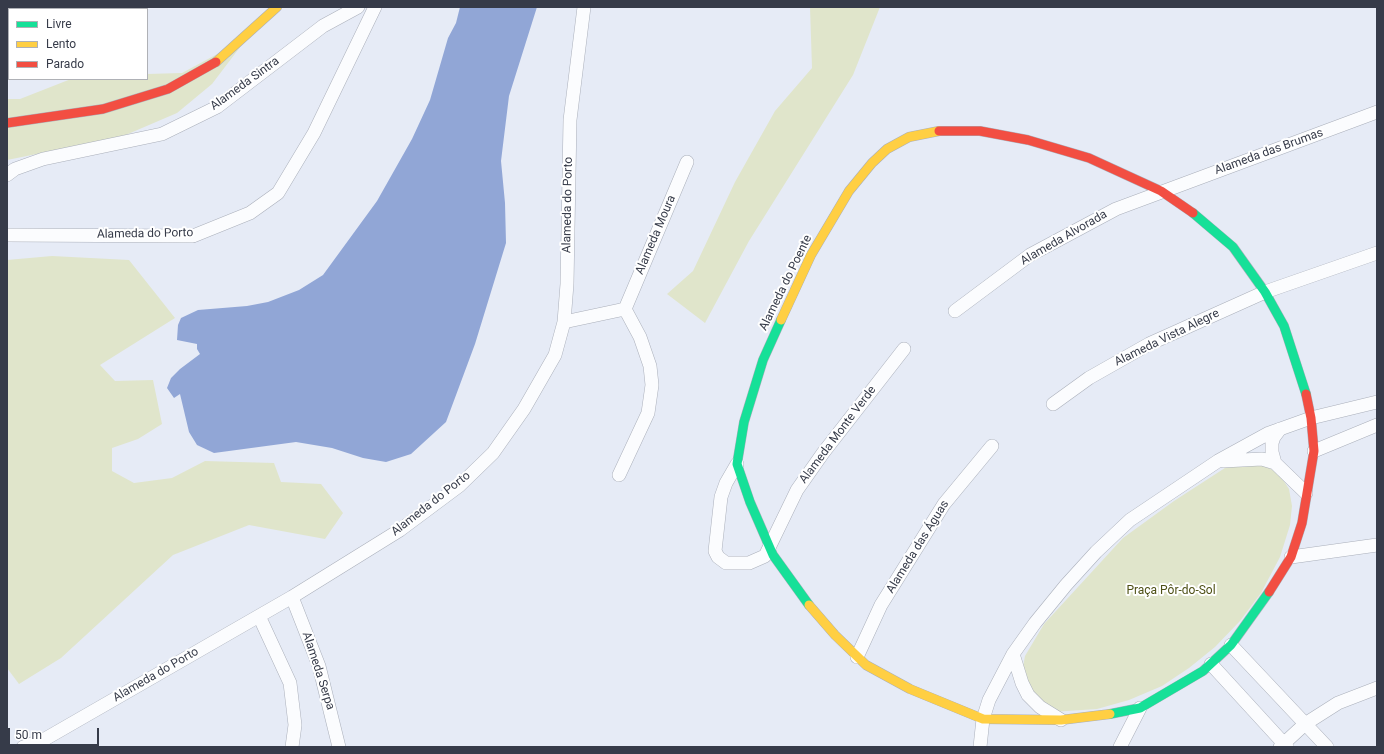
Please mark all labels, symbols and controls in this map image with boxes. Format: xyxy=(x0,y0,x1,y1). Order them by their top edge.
legend xyxy=(8,8,148,80)
text: Livre xyxy=(46,17,72,31)
text: Lento xyxy=(46,37,76,51)
street label: Alameda Sintra xyxy=(208,54,282,114)
text: Parado xyxy=(46,57,84,71)
street label: Alameda das Brumas xyxy=(1213,126,1325,178)
street label: Alameda do Porto xyxy=(560,157,576,253)
street label: Alameda Moura xyxy=(633,193,679,277)
street label: Alameda Alvorada xyxy=(1018,207,1110,269)
street label: Alameda do Porto xyxy=(97,226,193,242)
street label: Alameda do Poente xyxy=(757,233,815,333)
street label: Alameda Vista Alegre xyxy=(1112,306,1222,370)
street label: Alameda Monte Verde xyxy=(797,383,879,487)
street label: Alameda do Porto xyxy=(389,469,473,539)
street label: Alameda das Águas xyxy=(884,498,952,596)
park label: Praça Pôr-do-Sol xyxy=(1126,584,1216,598)
street label: Alameda Serpa xyxy=(299,630,337,712)
street label: Alameda do Porto xyxy=(111,645,201,705)
scale bar xyxy=(10,720,101,746)
text: 50 m xyxy=(15,728,42,742)

